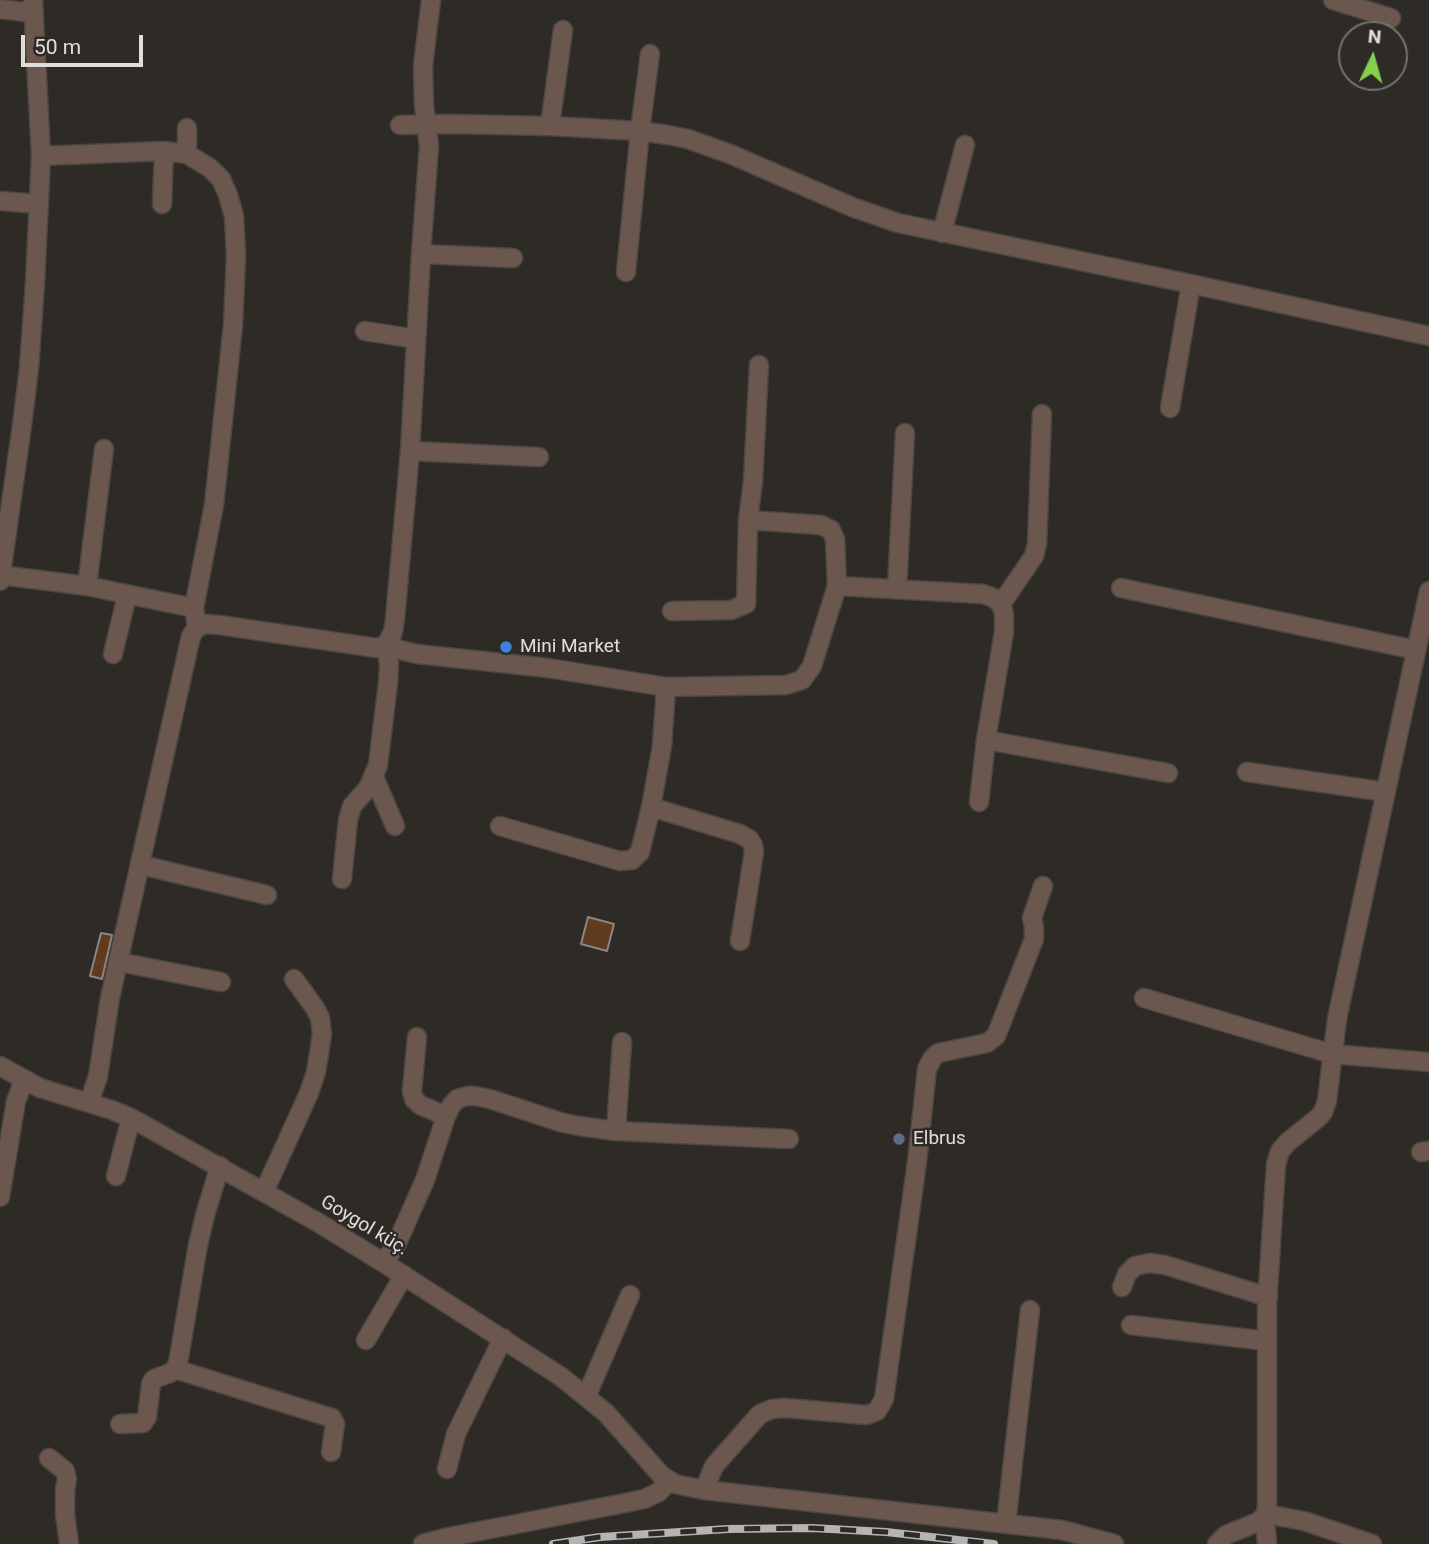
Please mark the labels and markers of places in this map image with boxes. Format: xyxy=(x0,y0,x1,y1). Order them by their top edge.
place label: Mini Market xyxy=(520,636,620,658)
marker: Mini Market xyxy=(498,639,514,655)
place label: Elbrus xyxy=(913,1128,966,1150)
marker: Elbrus xyxy=(891,1131,907,1147)

